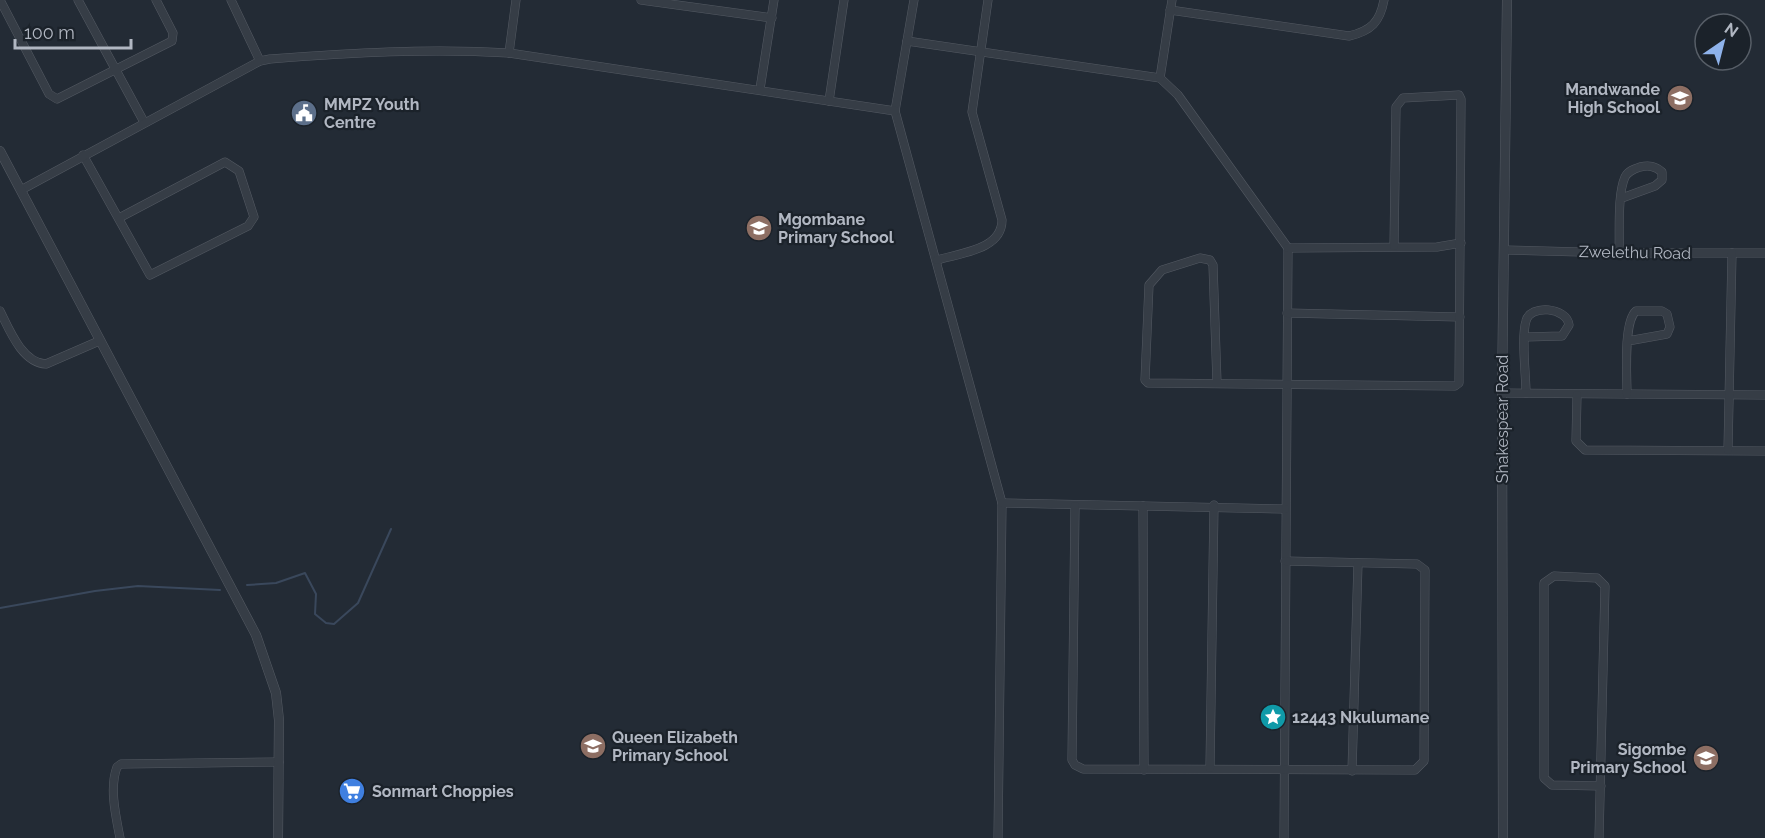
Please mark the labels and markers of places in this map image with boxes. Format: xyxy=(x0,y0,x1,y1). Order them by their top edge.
place label: Mandwande High School xyxy=(1565,80,1661,117)
school or university icon: Mandwande High School xyxy=(1665,83,1695,113)
place label: MMPZ Youth Centre xyxy=(324,95,419,132)
public building icon: MMPZ Youth Centre xyxy=(289,98,319,128)
place label: Mgombane Primary School xyxy=(778,210,895,247)
school or university icon: Mgombane Primary School xyxy=(744,213,774,243)
place icon: 12443 Nkulumane xyxy=(1258,702,1288,732)
place label: 12443 Nkulumane xyxy=(1292,708,1430,727)
place label: Queen Elizabeth Primary School xyxy=(612,728,738,765)
school or university icon: Queen Elizabeth Primary School xyxy=(578,731,608,761)
place label: Sigombe Primary School xyxy=(1570,740,1687,777)
school or university icon: Sigombe Primary School xyxy=(1691,743,1721,773)
supermarket icon: Sonmart Choppies xyxy=(337,776,367,806)
place label: Sonmart Choppies xyxy=(372,782,514,801)

